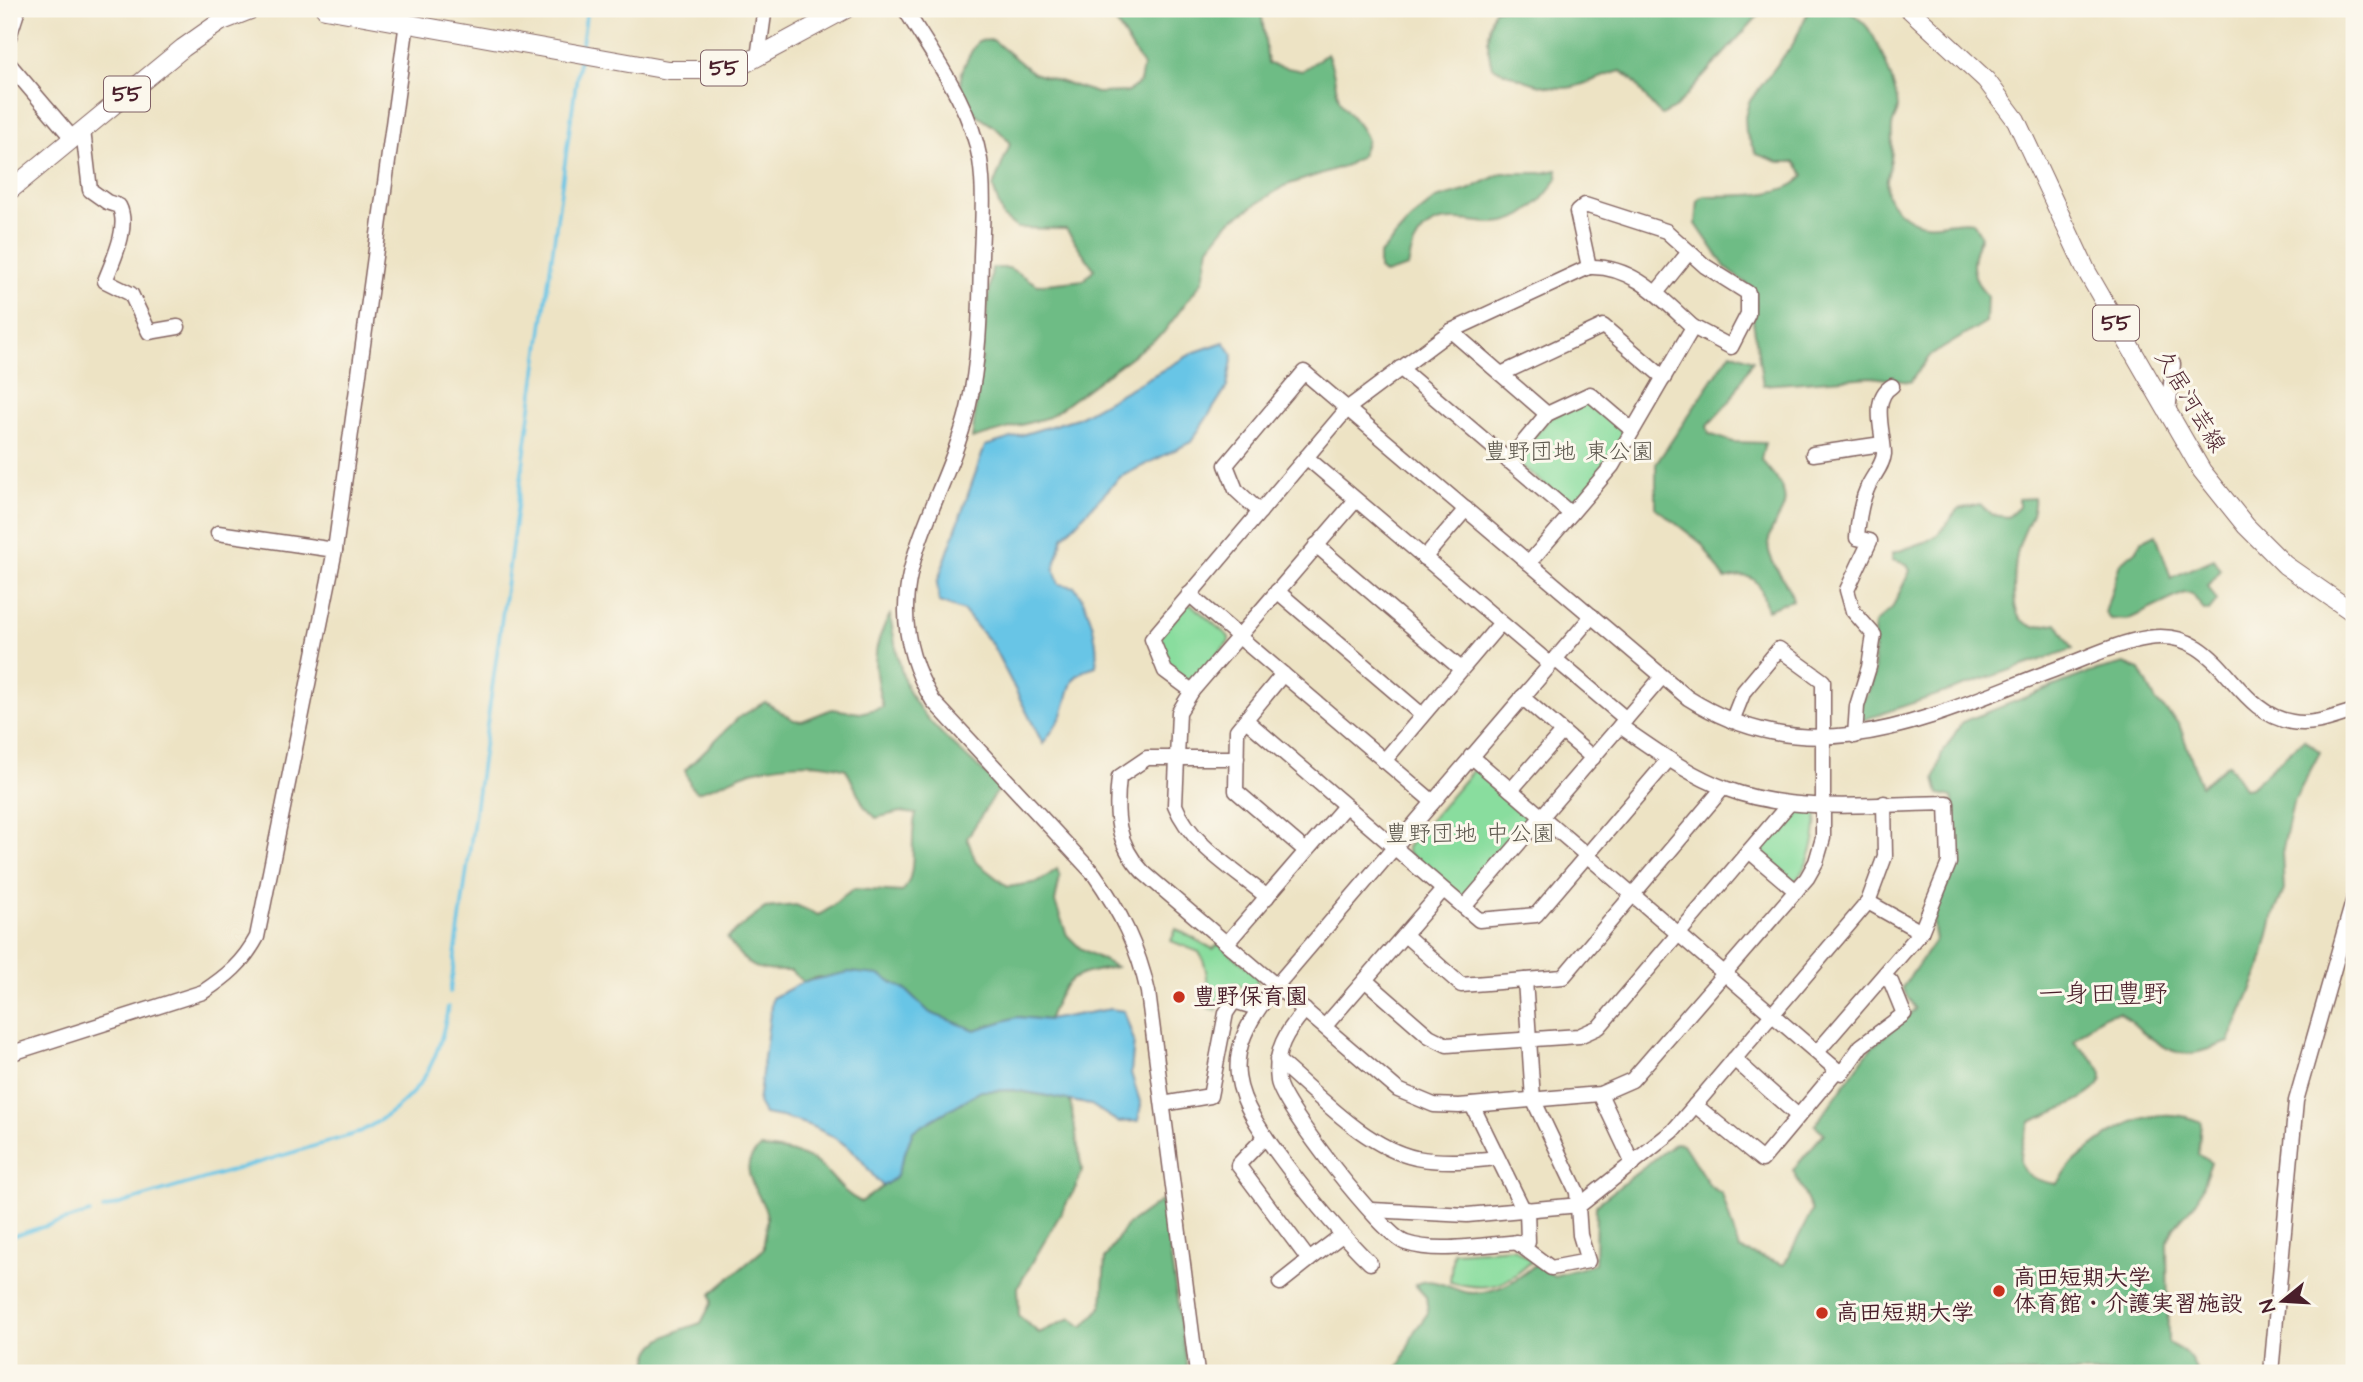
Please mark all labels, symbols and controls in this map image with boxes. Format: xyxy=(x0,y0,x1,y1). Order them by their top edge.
road number: 55 xyxy=(701,50,747,86)
road number: 55 xyxy=(104,76,150,112)
road number: 55 xyxy=(2093,306,2139,340)
street label: 久居河芸線 xyxy=(2147,343,2233,459)
park label: 豊野団地 東公園 xyxy=(1484,436,1654,468)
park label: 豊野団地 中公園 xyxy=(1385,818,1555,850)
district label: 一身田豊野 xyxy=(2038,976,2168,1012)
place label: 豊野保育園 xyxy=(1193,981,1308,1013)
marker: 豊野保育園 xyxy=(1171,989,1187,1005)
place label: 高田短期大学 体育館・介護実習施設 xyxy=(2013,1262,2243,1320)
north arrow xyxy=(2248,1266,2318,1336)
marker: 高田短期大学 体育館・介護実習施設 xyxy=(1991,1283,2007,1299)
text: N xyxy=(2254,1296,2283,1316)
place label: 高田短期大学 xyxy=(1836,1297,1974,1329)
marker: 高田短期大学 xyxy=(1814,1305,1830,1321)

